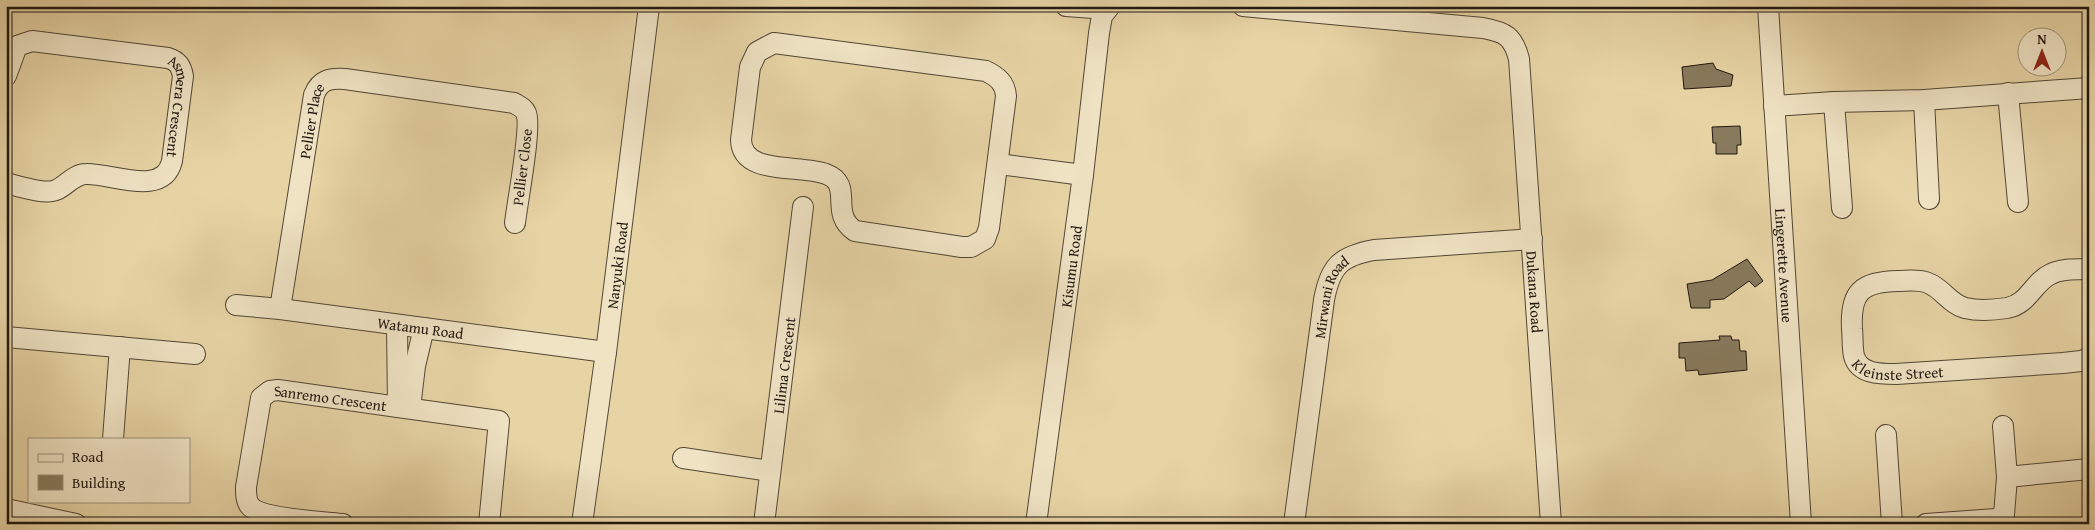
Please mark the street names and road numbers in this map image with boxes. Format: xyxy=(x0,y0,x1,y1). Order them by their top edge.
street label: Asmera Crescent xyxy=(162,49,194,159)
street label: Pellier Place xyxy=(294,77,329,160)
street label: Pellier Close xyxy=(507,127,537,207)
street label: Lingerette Avenue xyxy=(1770,208,1799,323)
street label: Nanyuki Road xyxy=(601,221,633,310)
street label: Kisumu Road xyxy=(1055,224,1087,309)
street label: Mirwani Road xyxy=(1308,250,1353,340)
street label: Dukana Road xyxy=(1522,250,1548,333)
street label: Watamu Road xyxy=(376,311,465,344)
street label: Lilima Crescent xyxy=(767,315,800,415)
street label: Kleinste Street xyxy=(1847,354,1945,385)
street label: Sanremo Crescent xyxy=(273,379,389,416)

